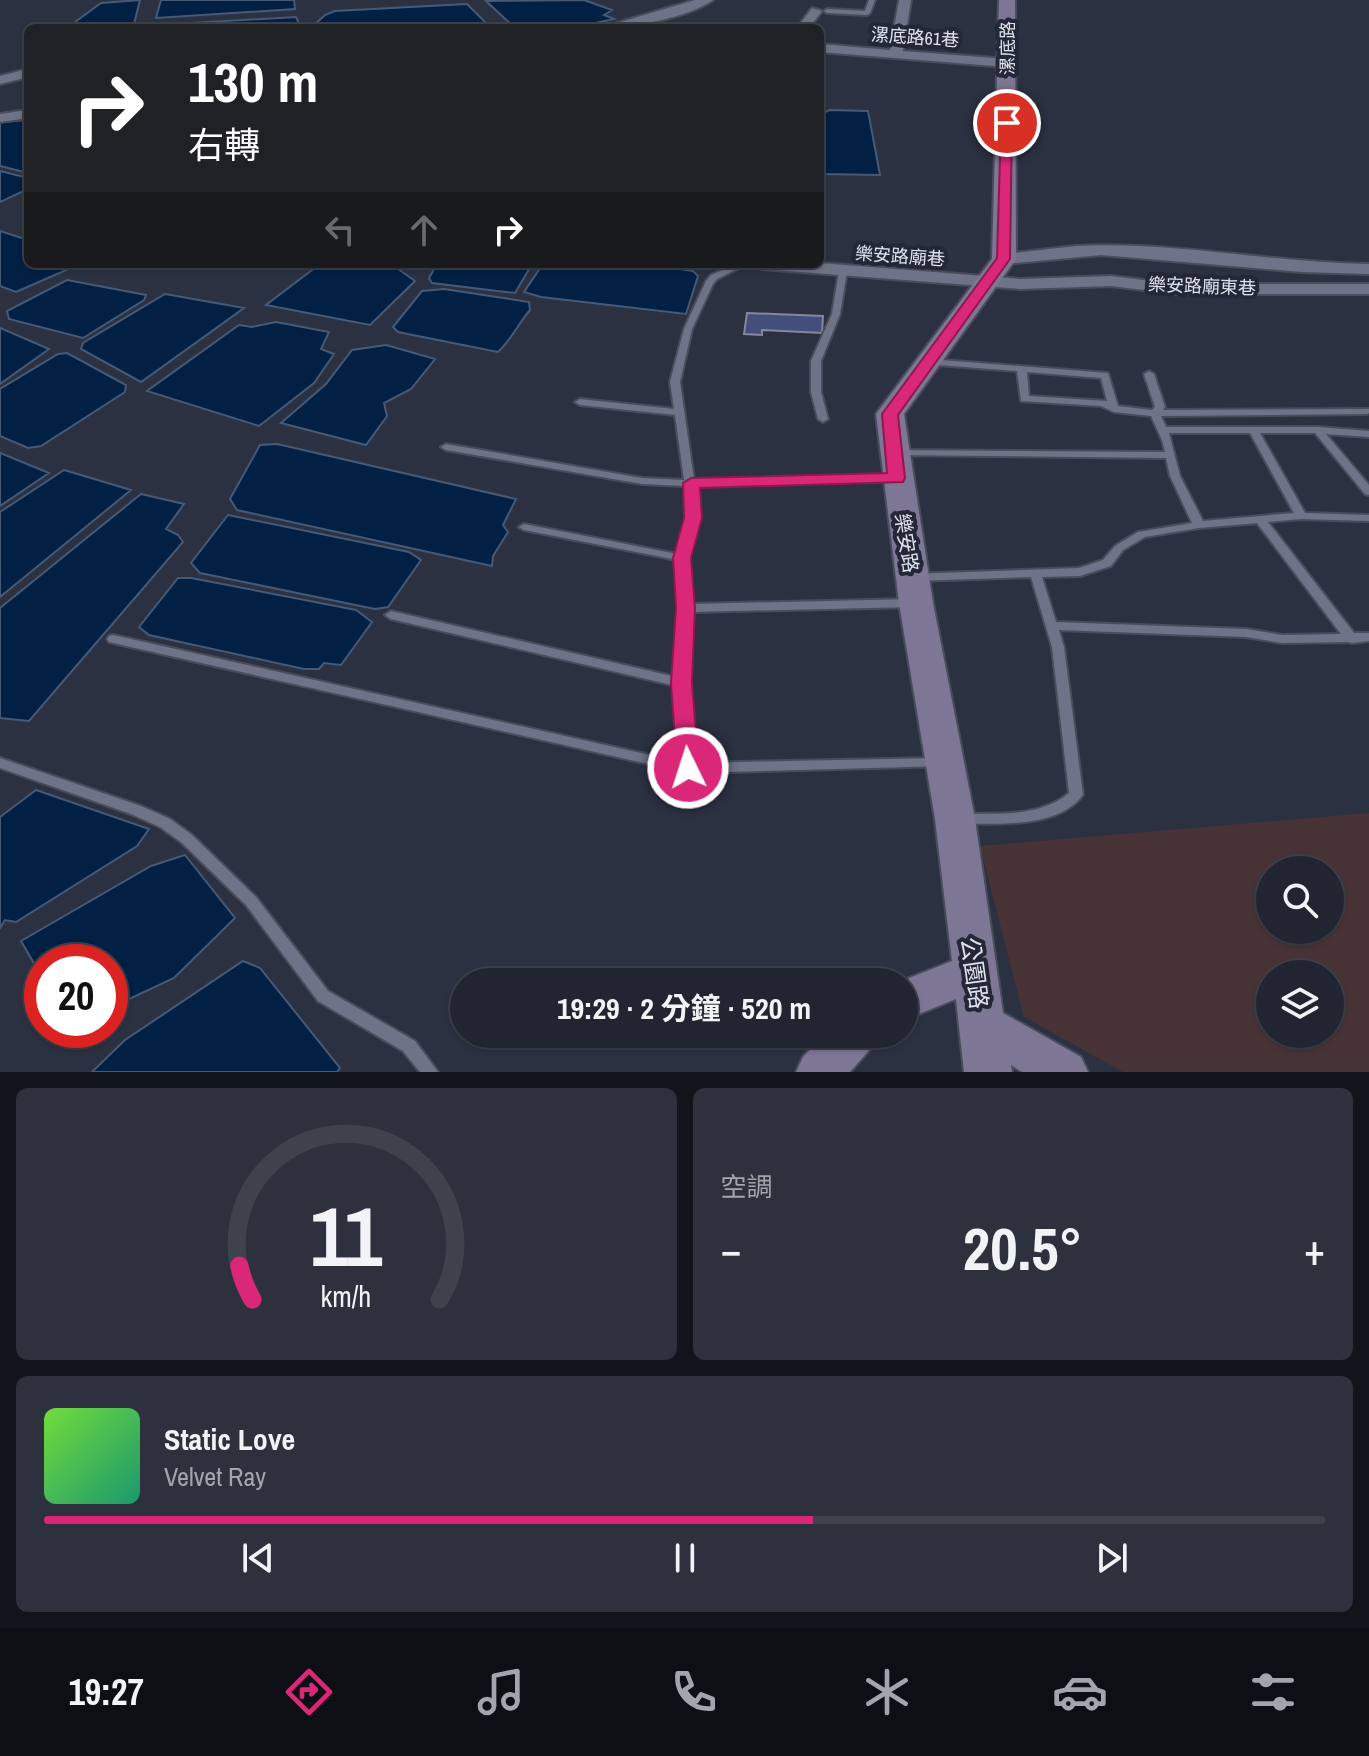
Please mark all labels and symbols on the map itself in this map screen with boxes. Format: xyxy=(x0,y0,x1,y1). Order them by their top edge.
street label: 漯底路61巷 xyxy=(870,21,960,53)
street label: 漯底路 xyxy=(995,21,1020,75)
pin xyxy=(973,89,1041,157)
street label: 樂安路廟巷 xyxy=(854,240,946,272)
street label: 樂安路廟東巷 xyxy=(1148,272,1256,300)
street label: 樂安路 xyxy=(889,511,925,575)
position arrow xyxy=(646,726,730,810)
street label: 公園路 xyxy=(954,935,996,1011)
speed limit sign: 20 xyxy=(24,944,128,1048)

